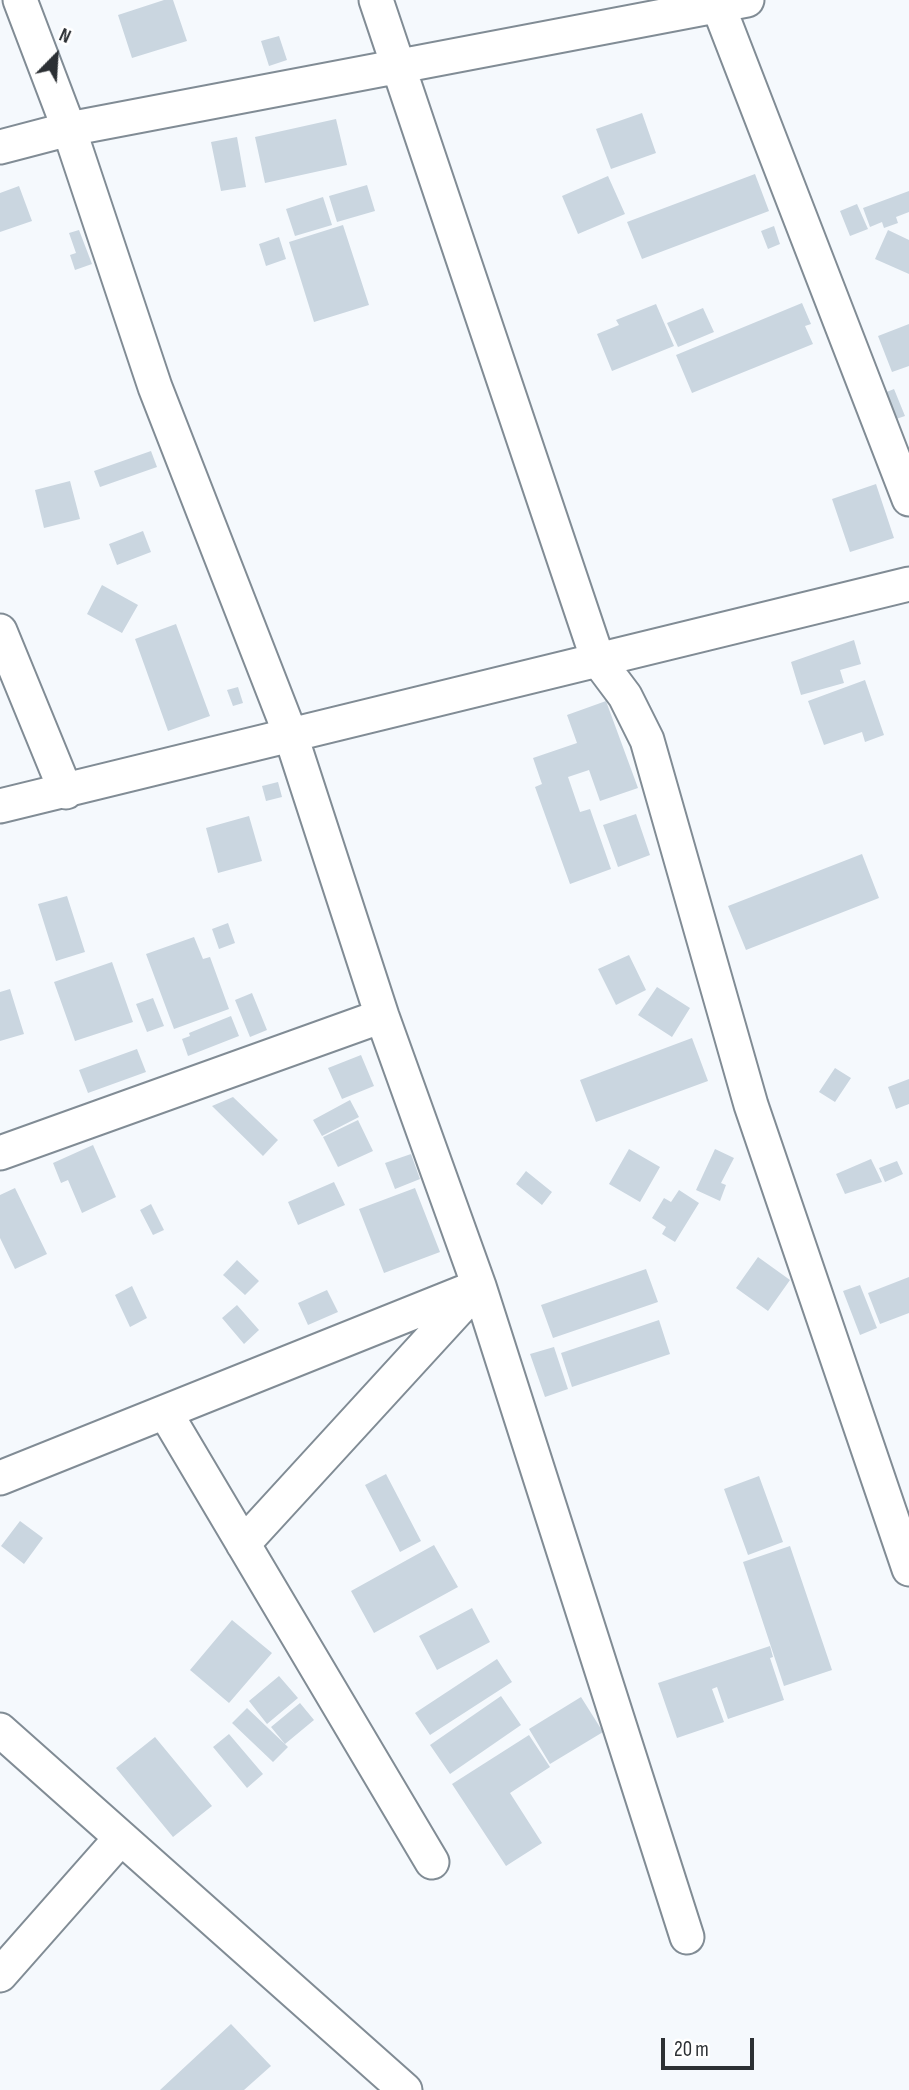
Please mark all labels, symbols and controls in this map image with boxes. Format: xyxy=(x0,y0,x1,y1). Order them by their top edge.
north arrow xyxy=(21,21,91,91)
text: N xyxy=(55,24,74,49)
scale bar xyxy=(664,2024,757,2068)
text: 20 m xyxy=(674,2037,709,2062)

